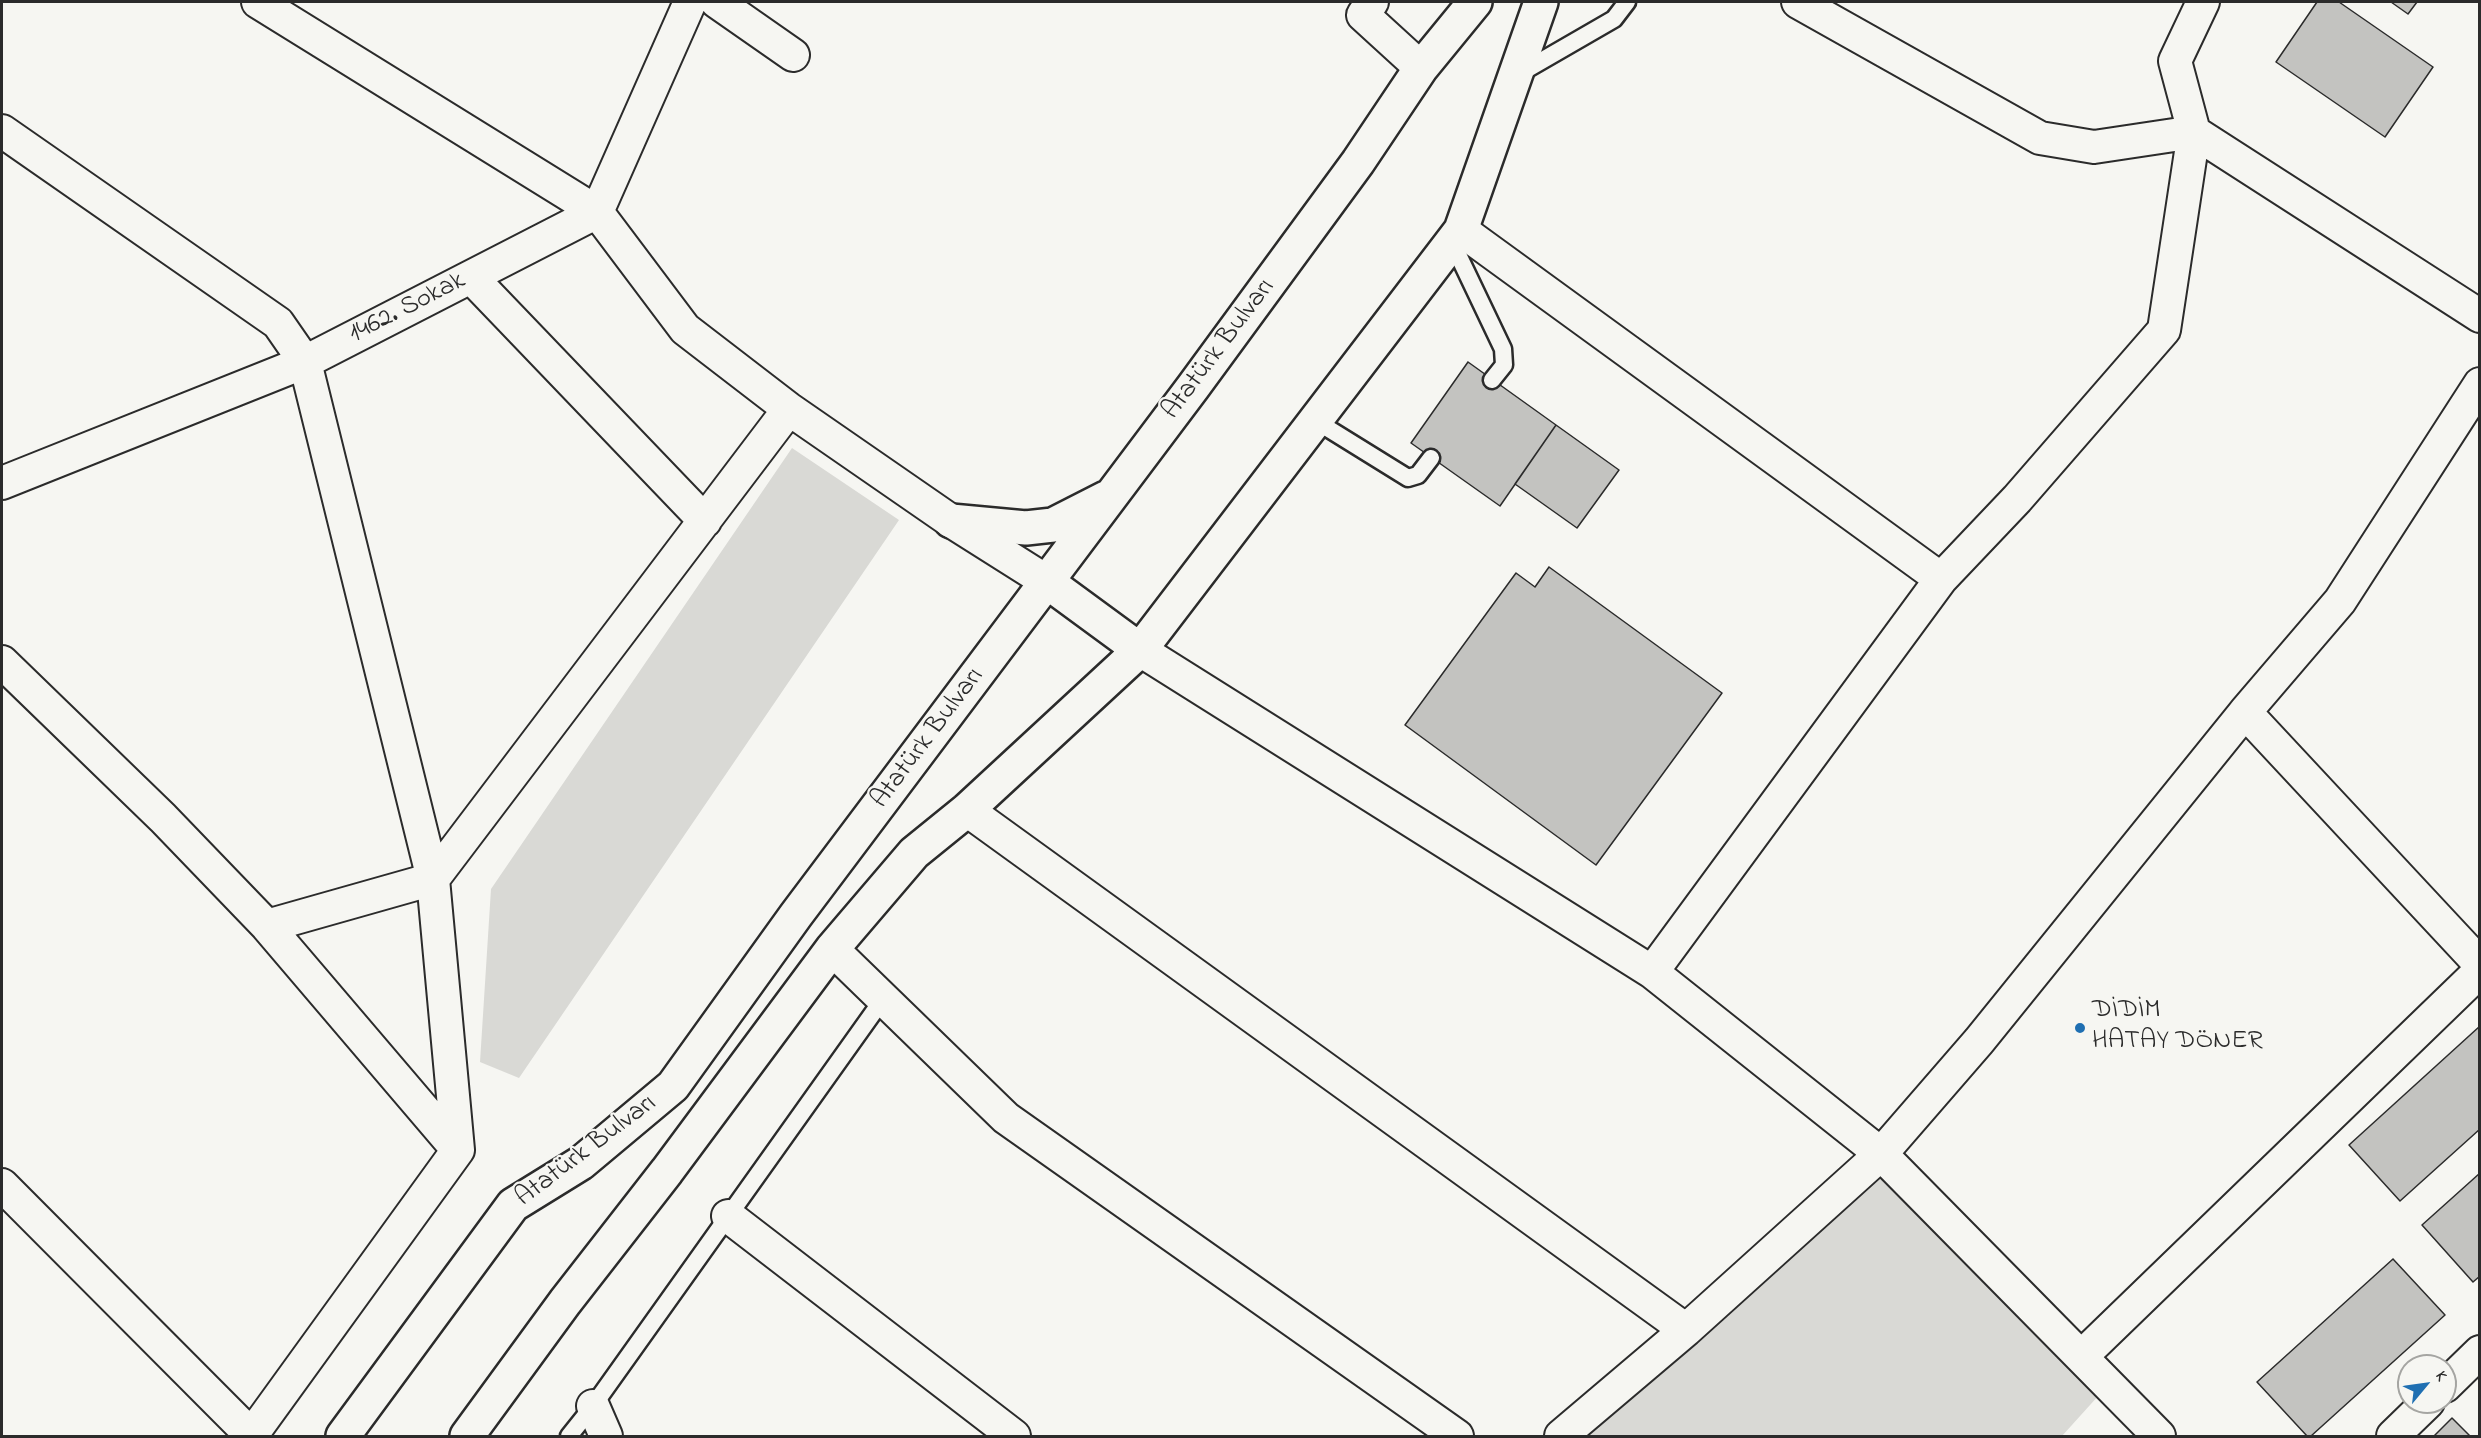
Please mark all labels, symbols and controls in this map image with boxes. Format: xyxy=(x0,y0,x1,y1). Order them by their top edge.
street label: 1462. Sokak xyxy=(344,266,472,352)
street label: Atatürk Bulvarı xyxy=(1157,273,1283,427)
street label: Atatürk Bulvarı xyxy=(866,662,992,816)
place label: DİDİM HATAY DÖNER xyxy=(2092,996,2263,1059)
marker: DİDİM HATAY DÖNER xyxy=(2073,1021,2087,1035)
street label: Atatürk Bulvarı xyxy=(510,1089,664,1215)
north arrow xyxy=(2397,1354,2457,1414)
text: K xyxy=(2429,1367,2453,1385)

